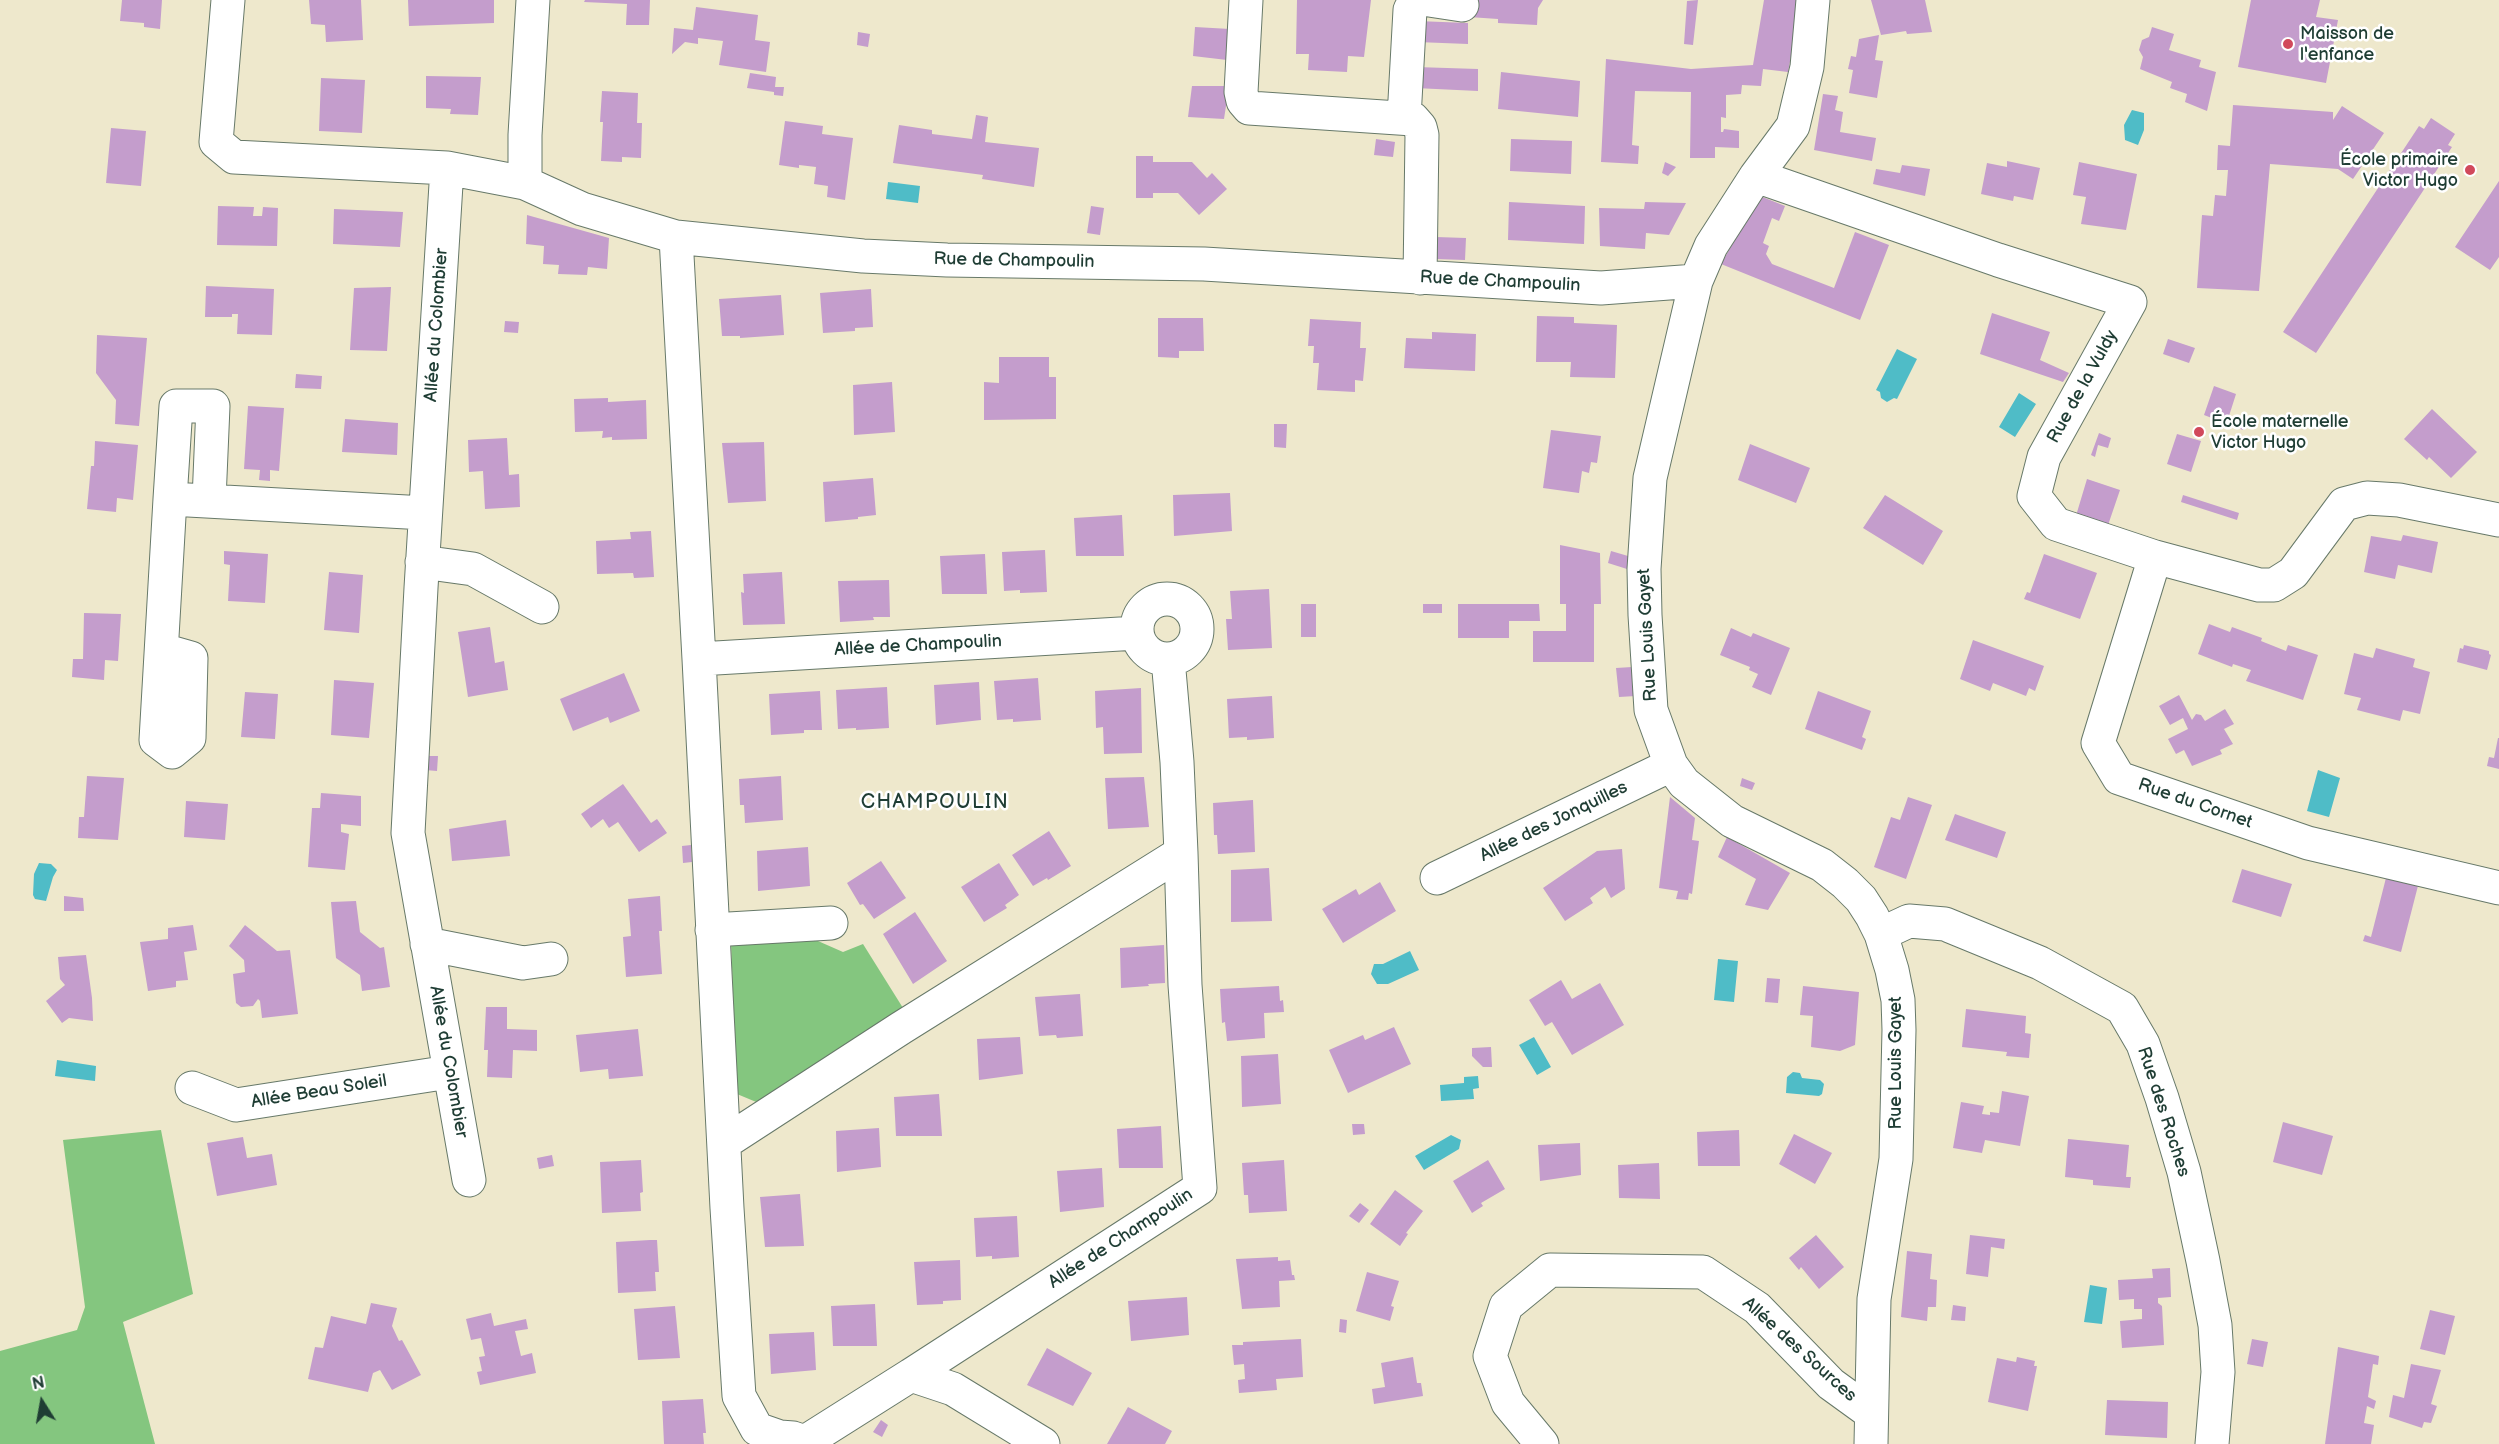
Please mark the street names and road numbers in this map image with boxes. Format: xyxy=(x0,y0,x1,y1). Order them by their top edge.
street label: Allée du Colombier xyxy=(421,247,453,403)
street label: Rue de Champoulin xyxy=(933,249,1095,273)
street label: Rue de Champoulin xyxy=(1419,267,1581,297)
street label: Rue de la Vuldy xyxy=(2043,327,2123,447)
street label: Rue Louis Gayet xyxy=(1634,568,1662,702)
street label: Allée de Champoulin xyxy=(834,631,1002,661)
street label: Rue du Cornet xyxy=(2135,774,2255,834)
street label: Allée des Jonquilles xyxy=(1477,777,1631,867)
street label: Allée du Colombier xyxy=(424,984,472,1140)
street label: Rue Louis Gayet xyxy=(1885,996,1907,1130)
street label: Rue des Roches xyxy=(2132,1044,2194,1180)
street label: Allée Beau Soleil xyxy=(250,1071,388,1113)
street label: Allée de Champoulin xyxy=(1045,1184,1197,1294)
street label: Allée des Sources xyxy=(1737,1293,1861,1407)

